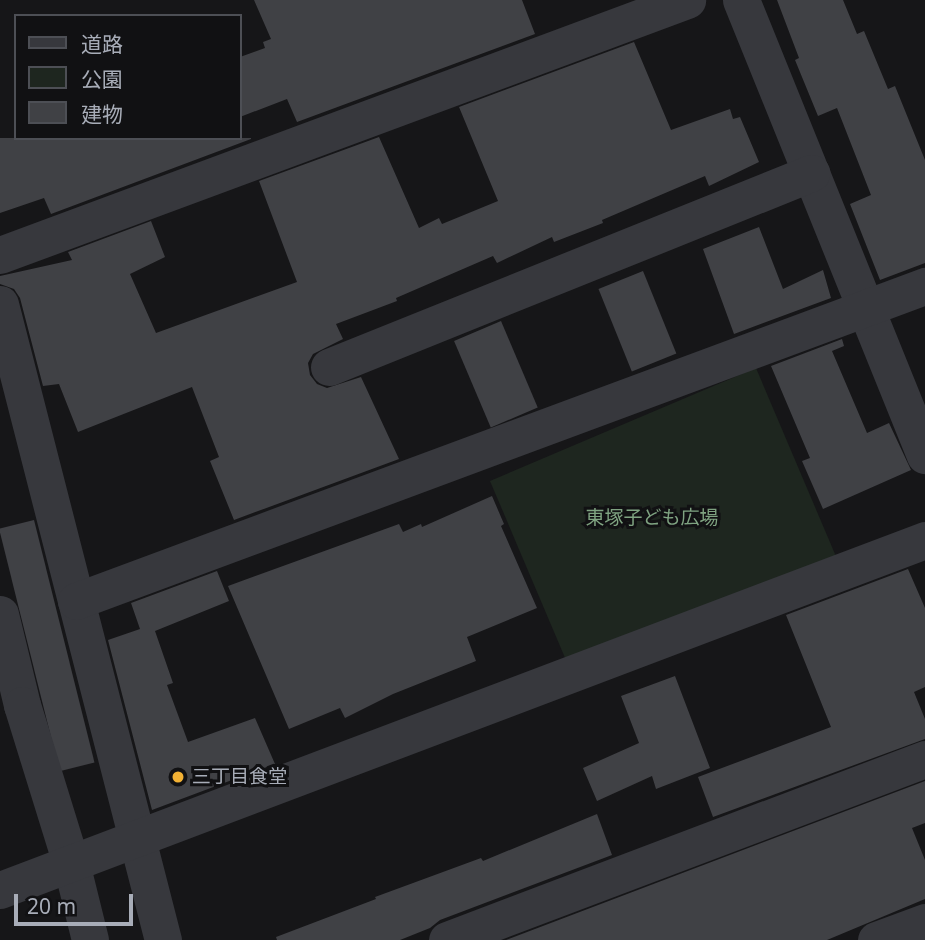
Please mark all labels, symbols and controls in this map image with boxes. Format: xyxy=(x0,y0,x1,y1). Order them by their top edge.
legend xyxy=(14,14,242,140)
text: 道路 xyxy=(81,30,123,58)
text: 公園 xyxy=(81,65,123,93)
text: 建物 xyxy=(81,100,123,128)
park label: 東塚子ども広場 xyxy=(586,507,718,529)
place label: 三丁目食堂 xyxy=(192,766,287,788)
marker: 三丁目食堂 xyxy=(170,769,186,785)
scale bar xyxy=(18,880,136,924)
text: 20 m xyxy=(27,892,76,920)

